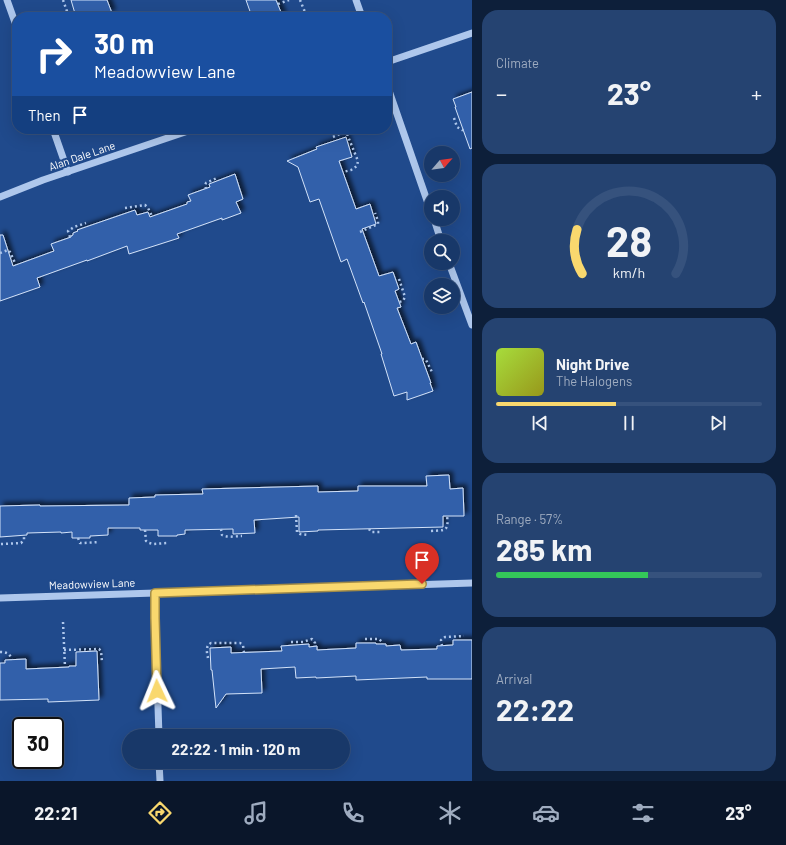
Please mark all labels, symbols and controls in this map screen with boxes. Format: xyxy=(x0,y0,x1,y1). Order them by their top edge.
text: 30 m xyxy=(94,26,154,60)
icon: right xyxy=(28,28,80,80)
text: Climate xyxy=(496,55,539,71)
text: Meadowview Lane xyxy=(94,60,236,82)
text: 23° xyxy=(607,75,651,111)
text: − xyxy=(496,80,507,106)
text: + xyxy=(751,80,762,106)
icon: arrive xyxy=(69,104,91,126)
text: Then xyxy=(28,106,61,124)
street label: Alan Dale Lane xyxy=(47,138,117,173)
north arrow xyxy=(424,146,460,182)
map controls xyxy=(424,146,460,314)
button: sound xyxy=(424,190,460,226)
text: 28 xyxy=(606,215,652,265)
button: search xyxy=(424,234,460,270)
text: km/h xyxy=(613,264,645,281)
button: layers xyxy=(424,278,460,314)
text: Night Drive xyxy=(556,355,629,373)
text: The Halogens xyxy=(556,373,632,389)
icon: previous xyxy=(529,412,551,434)
icon: pause xyxy=(618,412,640,434)
icon: next xyxy=(707,412,729,434)
text: Range · 57% xyxy=(496,511,563,527)
text: 285 km xyxy=(496,531,592,567)
pin xyxy=(405,543,439,584)
icon: arrive xyxy=(411,549,433,571)
street label: Meadowview Lane xyxy=(49,575,136,592)
position arrow xyxy=(136,670,178,712)
text: Arrival xyxy=(496,671,532,687)
text: 22:22 xyxy=(496,691,574,727)
speed limit sign: 30 xyxy=(12,717,64,769)
text: 22:22 · 1 min · 120 m xyxy=(172,740,300,758)
icon: directions xyxy=(146,799,174,827)
icon: music xyxy=(242,799,270,827)
icon: phone xyxy=(339,799,367,827)
icon: climate xyxy=(436,799,464,827)
icon: car xyxy=(532,799,560,827)
icon: filters xyxy=(629,799,657,827)
text: 22:21 xyxy=(34,802,77,824)
text: 23° xyxy=(725,802,752,824)

